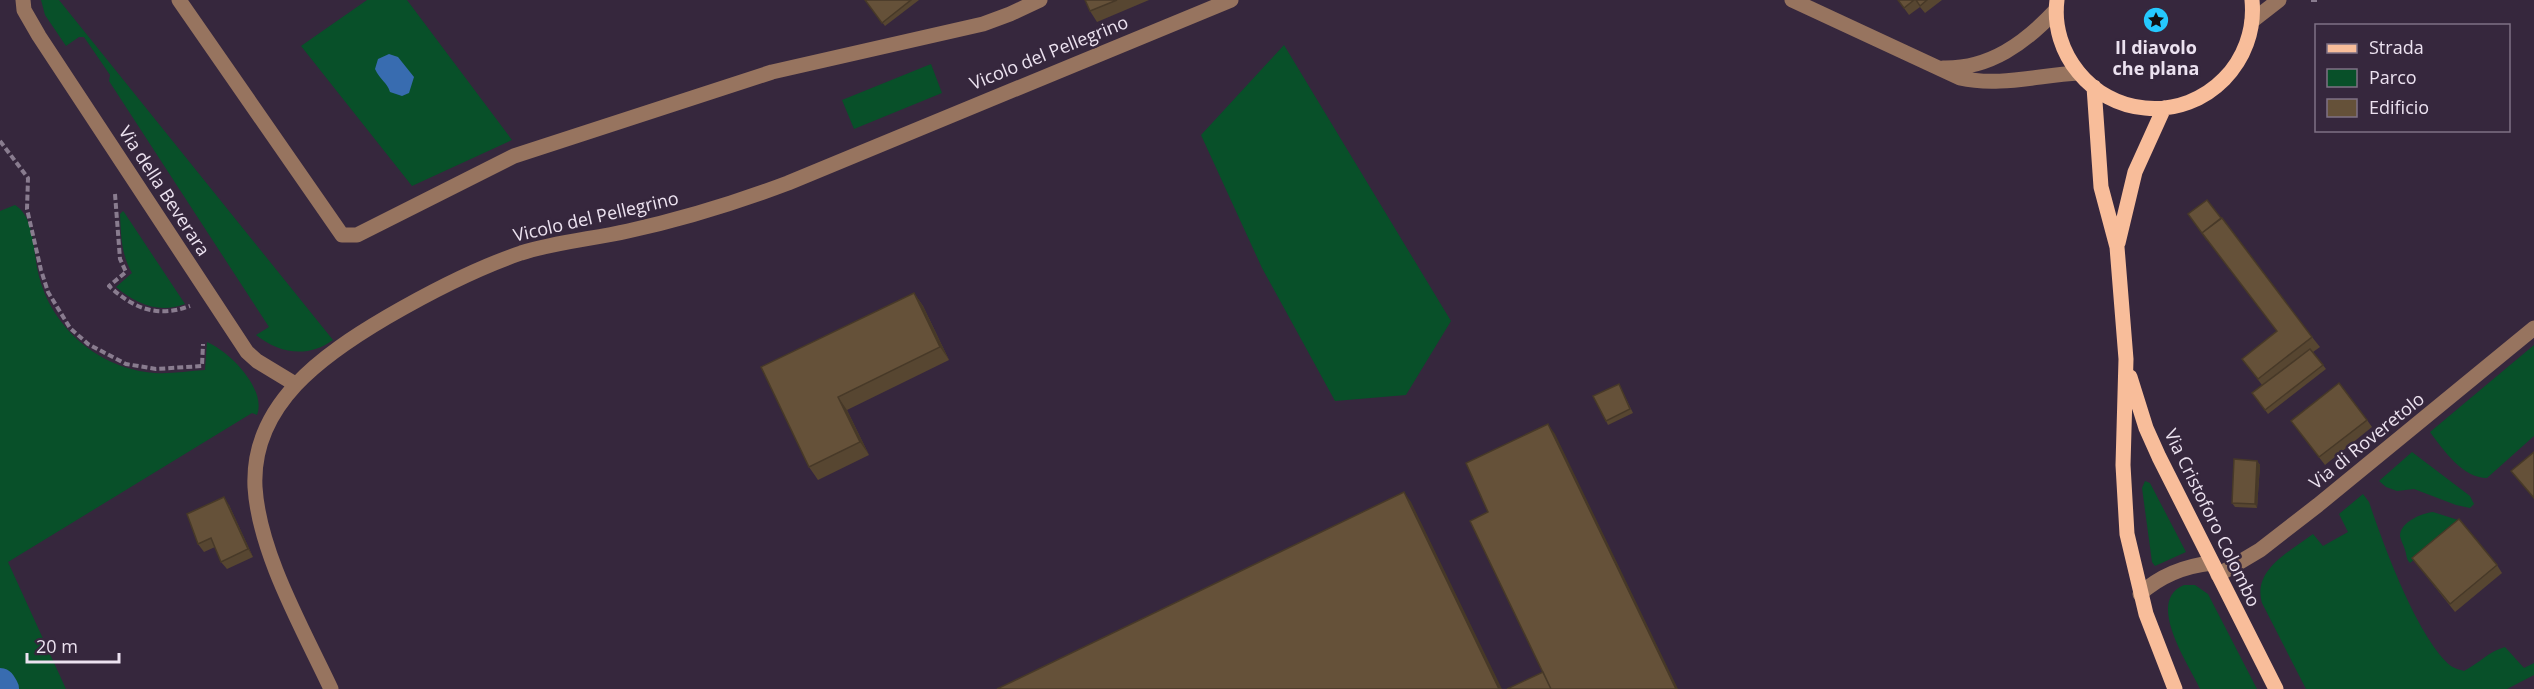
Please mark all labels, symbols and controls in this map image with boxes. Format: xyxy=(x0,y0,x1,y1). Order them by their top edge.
place icon: Il diavolo che plana xyxy=(2141,5,2171,35)
street label: Vicolo del Pellegrino xyxy=(966,9,1131,95)
legend xyxy=(2315,24,2510,132)
place label: Il diavolo che plana xyxy=(2113,35,2199,80)
text: Strada xyxy=(2369,35,2424,59)
text: Parco xyxy=(2369,65,2417,89)
text: Edificio xyxy=(2369,95,2429,119)
street label: Via della Beverara xyxy=(114,121,216,260)
street label: Vicolo del Pellegrino xyxy=(511,185,681,247)
street label: Via di Roveretolo xyxy=(2304,386,2429,494)
street label: Via Cristoforo Colombo xyxy=(2159,425,2266,610)
scale bar xyxy=(27,626,118,664)
text: 20 m xyxy=(36,634,78,658)

